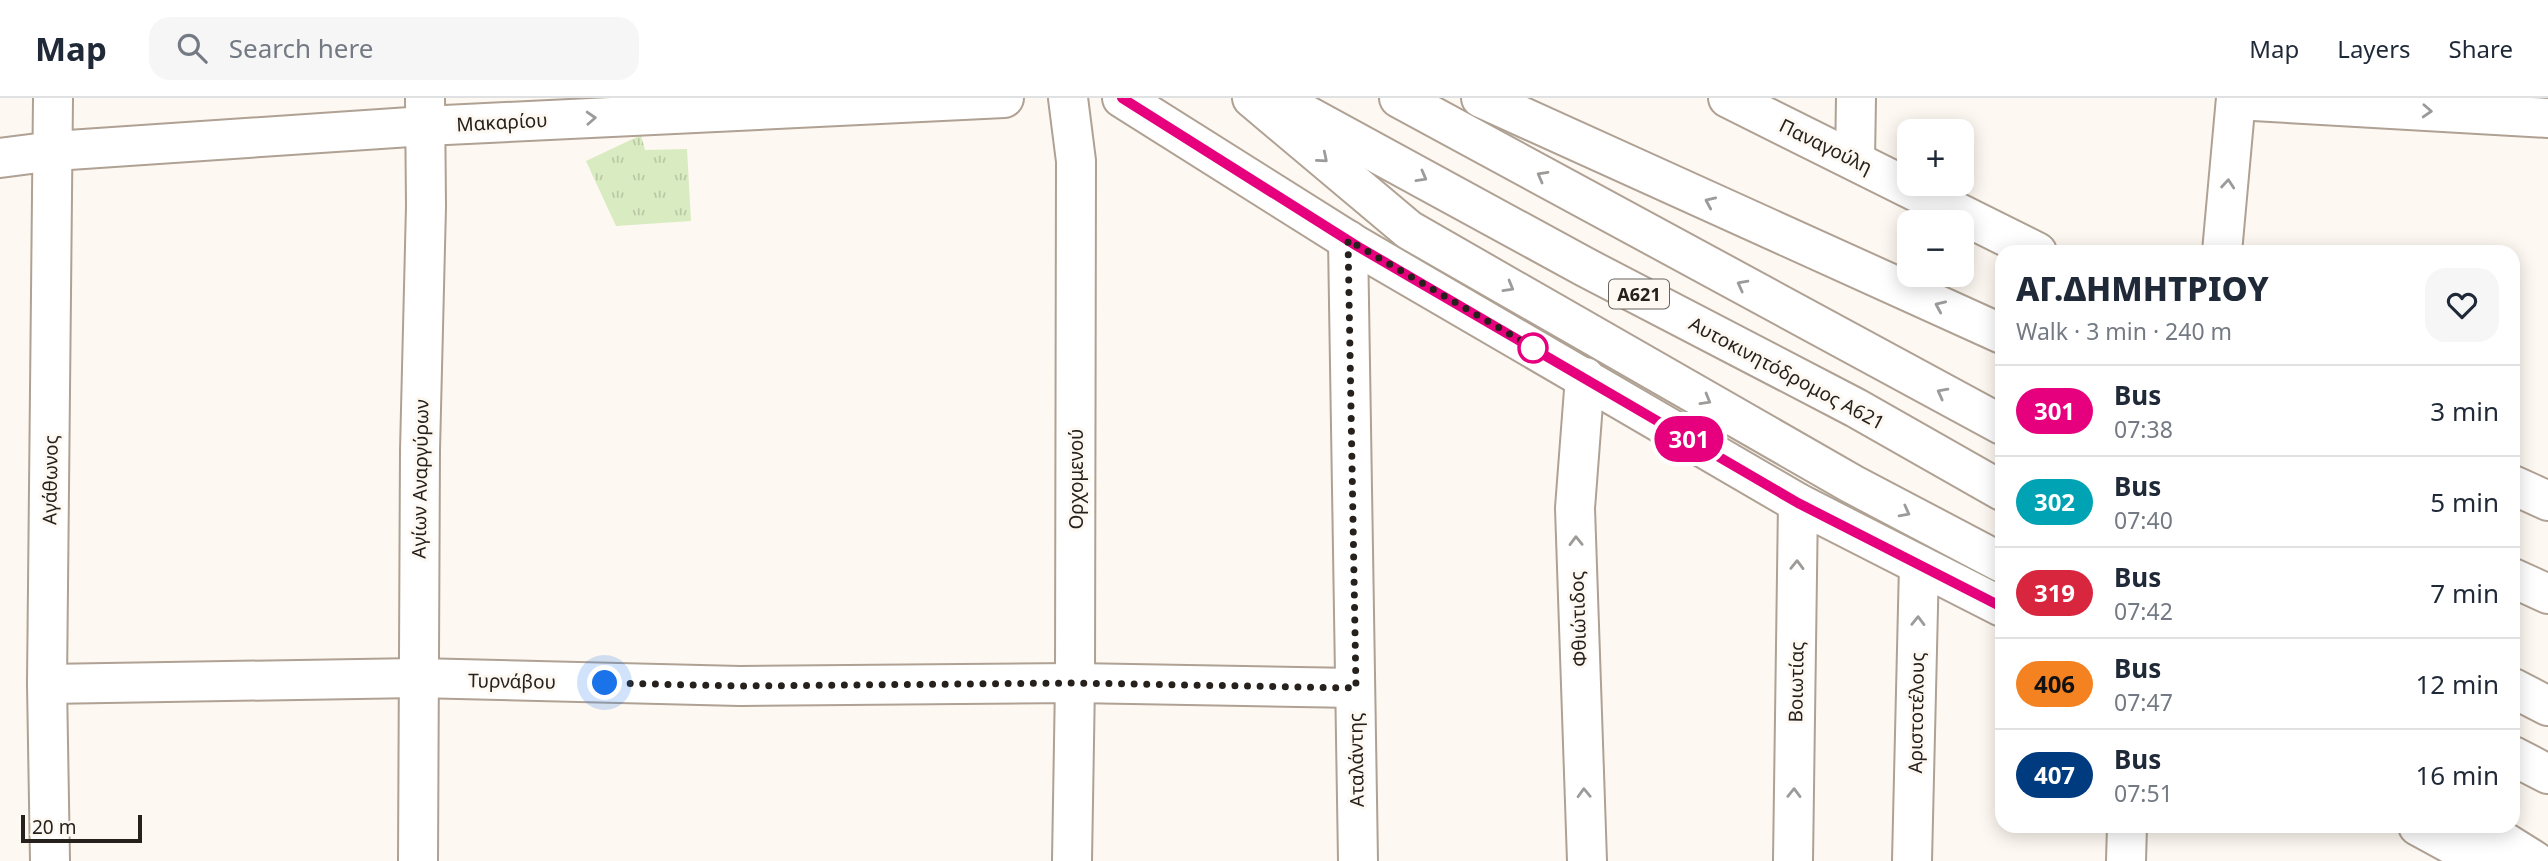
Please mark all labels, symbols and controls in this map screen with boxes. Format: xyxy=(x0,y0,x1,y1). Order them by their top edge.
search box xyxy=(149,17,639,80)
text: Map xyxy=(35,26,107,71)
icon: search xyxy=(173,29,211,67)
text: Search here xyxy=(229,30,373,66)
text: Map xyxy=(2249,32,2299,65)
text: Layers xyxy=(2337,32,2411,65)
text: Share xyxy=(2449,32,2513,65)
one-way arrow xyxy=(2421,103,2432,118)
street label: Μακαρίου xyxy=(456,107,548,137)
one-way arrow xyxy=(586,111,597,126)
street label: Παναγούλη xyxy=(1775,112,1877,180)
map controls xyxy=(1897,119,1974,287)
button: + xyxy=(1897,119,1974,196)
one-way arrow xyxy=(1315,149,1328,162)
one-way arrow xyxy=(1415,169,1427,182)
one-way arrow xyxy=(1537,171,1549,184)
one-way arrow xyxy=(2220,178,2235,189)
one-way arrow xyxy=(1705,196,1717,210)
button: − xyxy=(1897,210,1974,287)
text: ΑΓ.ΔΗΜΗΤΡΙΟΥ xyxy=(2016,266,2269,311)
button: heart xyxy=(2425,268,2499,342)
one-way arrow xyxy=(1502,279,1514,292)
road number: Α621 xyxy=(1609,280,1669,308)
one-way arrow xyxy=(1737,280,1749,293)
one-way arrow xyxy=(1935,300,1947,314)
street label: Αυτοκινητόδρομος Α621 xyxy=(1685,310,1889,436)
text: Walk · 3 min · 240 m xyxy=(2016,315,2232,347)
unlabelled marker xyxy=(1518,333,1548,363)
text: Bus xyxy=(2114,377,2161,413)
one-way arrow xyxy=(1937,388,1949,401)
one-way arrow xyxy=(1699,392,1712,405)
text: 3 min xyxy=(2430,393,2499,429)
text: 301 xyxy=(2034,394,2075,427)
street label: Αγίων Αναργύρων xyxy=(406,399,434,559)
text: 07:38 xyxy=(2114,413,2173,445)
line badge: 301 xyxy=(1649,416,1729,462)
text: 301 xyxy=(1668,422,1710,455)
street label: Ορχομενού xyxy=(1063,429,1089,530)
street label: Αγάθωνος xyxy=(36,435,64,525)
text: Bus xyxy=(2114,468,2161,504)
text: 5 min xyxy=(2430,484,2499,520)
text: 302 xyxy=(2034,485,2075,518)
one-way arrow xyxy=(1898,503,1910,517)
text: 07:40 xyxy=(2114,504,2173,536)
one-way arrow xyxy=(1568,535,1584,546)
text: Bus xyxy=(2114,559,2161,595)
one-way arrow xyxy=(1789,560,1805,570)
street label: Φθιώτιδος xyxy=(1563,571,1593,667)
text: 7 min xyxy=(2430,575,2499,611)
text: 319 xyxy=(2034,576,2075,609)
text: 07:42 xyxy=(2114,595,2173,627)
one-way arrow xyxy=(1910,616,1926,626)
street label: Βοιωτίας xyxy=(1782,641,1810,723)
text: Bus xyxy=(2114,650,2161,686)
street label: Αριστοτέλους xyxy=(1902,652,1930,774)
your location xyxy=(587,665,622,700)
text: 12 min xyxy=(2415,666,2499,702)
street label: Τυρνάβου xyxy=(468,667,556,695)
text: 406 xyxy=(2034,667,2075,700)
text: 07:47 xyxy=(2114,686,2173,718)
street label: Αταλάντης xyxy=(1342,713,1370,807)
text: Bus xyxy=(2114,741,2161,777)
text: 16 min xyxy=(2415,757,2499,793)
text: 407 xyxy=(2034,758,2075,791)
text: 07:51 xyxy=(2114,777,2173,809)
one-way arrow xyxy=(1577,787,1592,798)
one-way arrow xyxy=(1786,787,1802,798)
scale bar xyxy=(21,812,142,844)
text: 20 m xyxy=(32,814,76,840)

